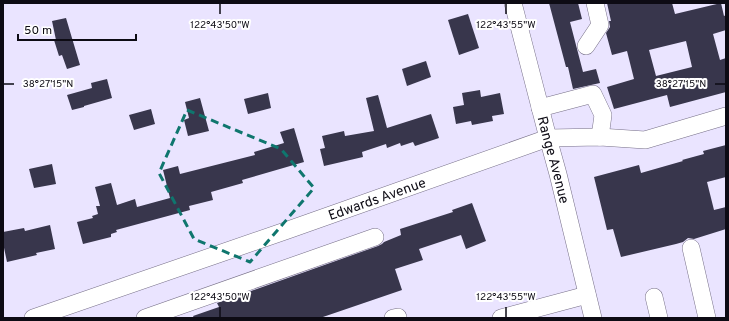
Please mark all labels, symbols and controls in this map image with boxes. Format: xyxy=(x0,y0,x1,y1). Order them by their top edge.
scale bar xyxy=(18,16,136,42)
text: 122°43'50"W xyxy=(190,19,250,32)
text: 122°43'55"W xyxy=(476,19,536,32)
text: 50 m xyxy=(24,23,52,39)
text: 38°27'15"N xyxy=(23,78,73,91)
text: 38°27'15"N xyxy=(656,78,706,91)
street label: Range Avenue xyxy=(533,115,572,206)
street label: Edwards Avenue xyxy=(326,175,428,225)
text: 122°43'50"W xyxy=(190,291,250,304)
text: 122°43'55"W xyxy=(476,291,536,304)

